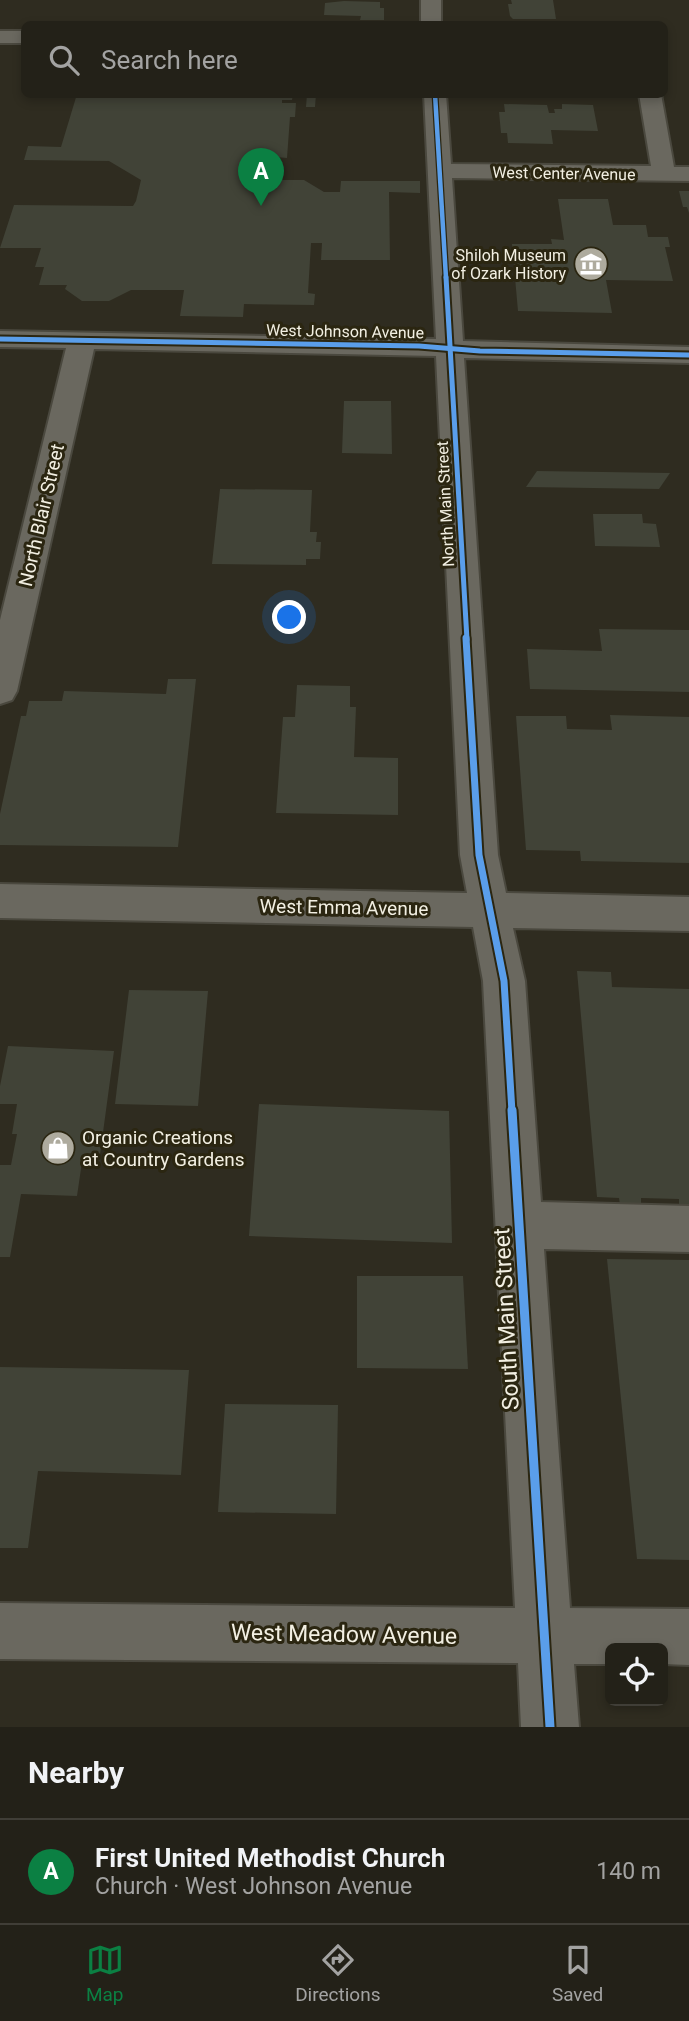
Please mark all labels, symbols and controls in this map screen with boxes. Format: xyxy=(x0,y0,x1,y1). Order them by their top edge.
search box xyxy=(21,21,668,98)
icon: search xyxy=(45,41,83,79)
text: Search here xyxy=(101,45,238,75)
pin: A xyxy=(238,148,284,206)
street label: West Center Avenue xyxy=(492,163,636,184)
museum icon: Shiloh Museum of Ozark History xyxy=(572,245,610,283)
place label: Shiloh Museum of Ozark History xyxy=(451,246,566,283)
street label: West Johnson Avenue xyxy=(266,321,424,342)
street label: North Main Street xyxy=(433,441,458,567)
street label: North Blair Street xyxy=(14,442,69,589)
your location xyxy=(272,600,306,634)
street label: West Emma Avenue xyxy=(259,895,429,920)
place label: Organic Creations at Country Gardens xyxy=(82,1126,245,1171)
shop icon: Organic Creations at Country Gardens xyxy=(39,1129,77,1167)
street label: South Main Street xyxy=(488,1227,525,1411)
street label: West Meadow Avenue xyxy=(231,1619,457,1650)
map controls xyxy=(605,1643,668,1706)
button: locate xyxy=(605,1643,668,1706)
text: Nearby xyxy=(28,1755,124,1790)
text: First United Methodist Church xyxy=(95,1843,445,1873)
text: A xyxy=(43,1858,59,1885)
text: 140 m xyxy=(596,1858,661,1885)
text: Church · West Johnson Avenue xyxy=(95,1873,412,1900)
tab: Map xyxy=(86,1941,124,2006)
tab: Directions xyxy=(295,1941,380,2006)
tab: Saved xyxy=(552,1941,603,2006)

